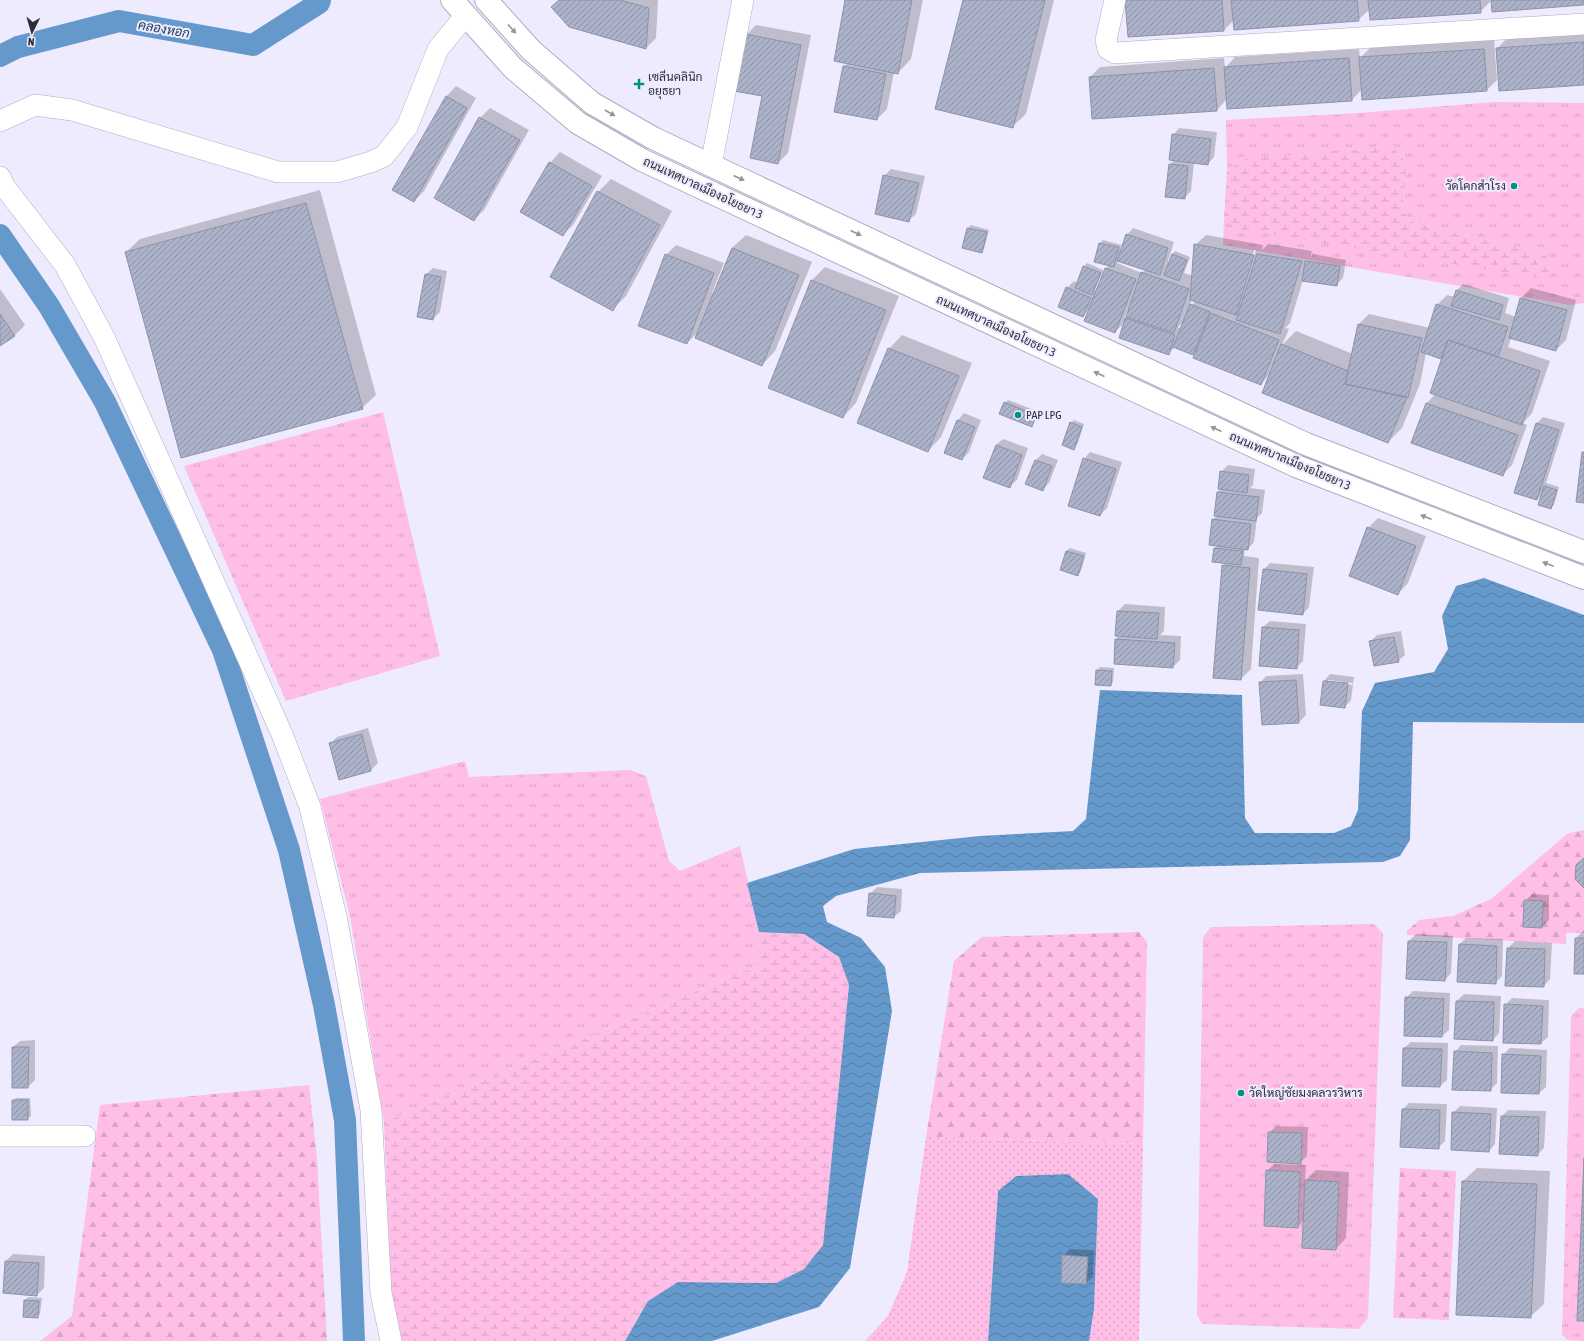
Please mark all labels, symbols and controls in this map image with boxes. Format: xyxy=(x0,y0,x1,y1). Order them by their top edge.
north arrow xyxy=(12,12,52,52)
water label: คลองหอก xyxy=(137,17,191,41)
one-way arrow xyxy=(507,24,517,34)
text: N xyxy=(27,36,35,48)
place label: เซลีนคลินิก อยุธยา xyxy=(648,69,703,100)
marker: เซลีนคลินิก อยุธยา xyxy=(633,78,645,90)
one-way arrow xyxy=(604,110,616,117)
street label: ถนนเทศบาลเมืองอโยธยา 3 xyxy=(641,153,765,222)
one-way arrow xyxy=(733,175,744,181)
place label: วัดโคกสำโรง xyxy=(1445,178,1506,193)
marker: วัดโคกสำโรง xyxy=(1509,181,1519,191)
one-way arrow xyxy=(851,230,862,236)
street label: ถนนเทศบาลเมืองอโยธยา 3 xyxy=(934,291,1058,360)
one-way arrow xyxy=(1093,371,1104,377)
place label: PAP LPG xyxy=(1026,408,1062,422)
marker: PAP LPG xyxy=(1013,410,1023,420)
one-way arrow xyxy=(1211,426,1222,432)
street label: ถนนเทศบาลเมืองอโยธยา 3 xyxy=(1227,428,1353,493)
one-way arrow xyxy=(1421,514,1432,520)
one-way arrow xyxy=(1541,560,1553,566)
place label: วัดใหญ่ชัยมงคลวรวิหาร xyxy=(1249,1085,1363,1100)
marker: วัดใหญ่ชัยมงคลวรวิหาร xyxy=(1236,1088,1246,1098)

